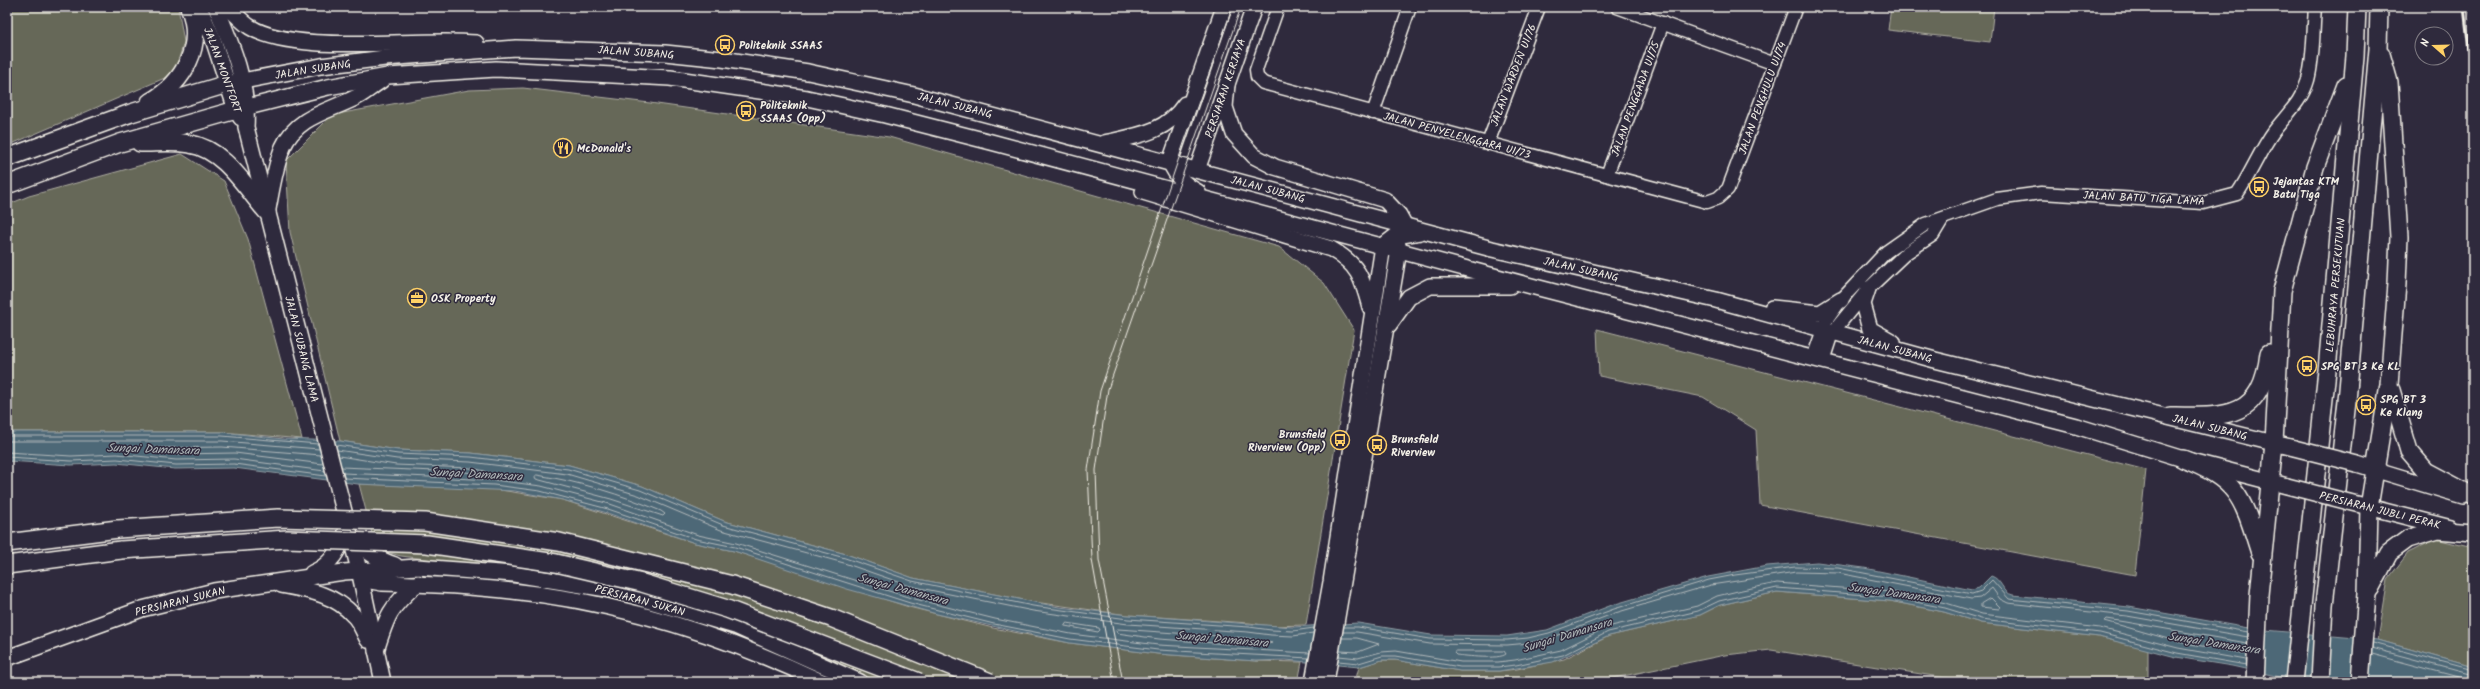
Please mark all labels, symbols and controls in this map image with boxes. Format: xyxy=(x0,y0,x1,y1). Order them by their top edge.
street label: JALAN WARDEN U1/76 xyxy=(1486,21,1542,129)
street label: JALAN MONTFORT xyxy=(198,25,246,117)
north arrow xyxy=(2414,26,2454,66)
bus stop icon: Politeknik SSAAS xyxy=(714,34,736,56)
street label: PERSIARAN KERJAYA xyxy=(1201,36,1251,140)
place label: Politeknik SSAAS xyxy=(739,37,823,55)
text: N xyxy=(2416,37,2435,49)
street label: JALAN PENGGAWA U1/75 xyxy=(1607,38,1665,159)
street label: JALAN PENGHULU U1/74 xyxy=(1734,39,1792,157)
street label: JALAN SUBANG xyxy=(597,41,675,65)
street label: JALAN SUBANG xyxy=(274,55,352,85)
street label: JALAN SUBANG xyxy=(915,88,994,124)
place label: Politeknik SSAAS (Opp) xyxy=(760,97,826,128)
bus stop icon: Politeknik SSAAS (Opp) xyxy=(735,100,757,122)
street label: JALAN PENYELENGGARA U1/73 xyxy=(1381,108,1532,164)
restaurant icon: McDonald's xyxy=(552,137,574,159)
place label: McDonald's xyxy=(577,140,632,158)
street label: JALAN SUBANG xyxy=(1228,171,1307,209)
place label: Jejantas KTM Batu Tiga xyxy=(2273,173,2340,204)
bus stop icon: Jejantas KTM Batu Tiga xyxy=(2248,176,2270,198)
street label: JALAN BATU TIGA LAMA xyxy=(2082,187,2206,211)
street label: LEBUHRAYA PERSEKUTUAN xyxy=(2321,217,2351,353)
street label: JALAN SUBANG xyxy=(1541,253,1620,287)
office icon: OSK Property xyxy=(406,287,428,309)
place label: OSK Property xyxy=(431,290,496,308)
street label: JALAN SUBANG LAMA xyxy=(279,294,323,405)
street label: JALAN SUBANG xyxy=(1855,331,1934,369)
bus stop icon: SPG BT 3 Ke KL xyxy=(2296,355,2318,377)
place label: SPG BT 3 Ke KL xyxy=(2321,358,2400,376)
place label: SPG BT 3 Ke Klang xyxy=(2380,391,2426,422)
bus stop icon: SPG BT 3 Ke Klang xyxy=(2355,394,2377,416)
street label: JALAN SUBANG xyxy=(2170,410,2249,446)
place label: Brunsfield Riverview (Opp) xyxy=(1248,426,1327,457)
bus stop icon: Brunsfield Riverview (Opp) xyxy=(1329,429,1351,451)
place label: Brunsfield Riverview xyxy=(1391,431,1439,462)
bus stop icon: Brunsfield Riverview xyxy=(1366,434,1388,456)
water label: Sungai Damansara xyxy=(106,438,201,461)
water label: Sungai Damansara xyxy=(429,463,524,486)
street label: PERSIARAN JUBLI PERAK xyxy=(2317,487,2443,535)
water label: Sungai Damansara xyxy=(856,568,951,611)
water label: Sungai Damansara xyxy=(1847,578,1943,610)
street label: PERSIARAN SUKAN xyxy=(593,580,687,622)
street label: PERSIARAN SUKAN xyxy=(133,582,228,622)
water label: Sungai Damansara xyxy=(1520,612,1616,658)
water label: Sungai Damansara xyxy=(1175,626,1270,653)
water label: Sungai Damansara xyxy=(2167,627,2263,660)

